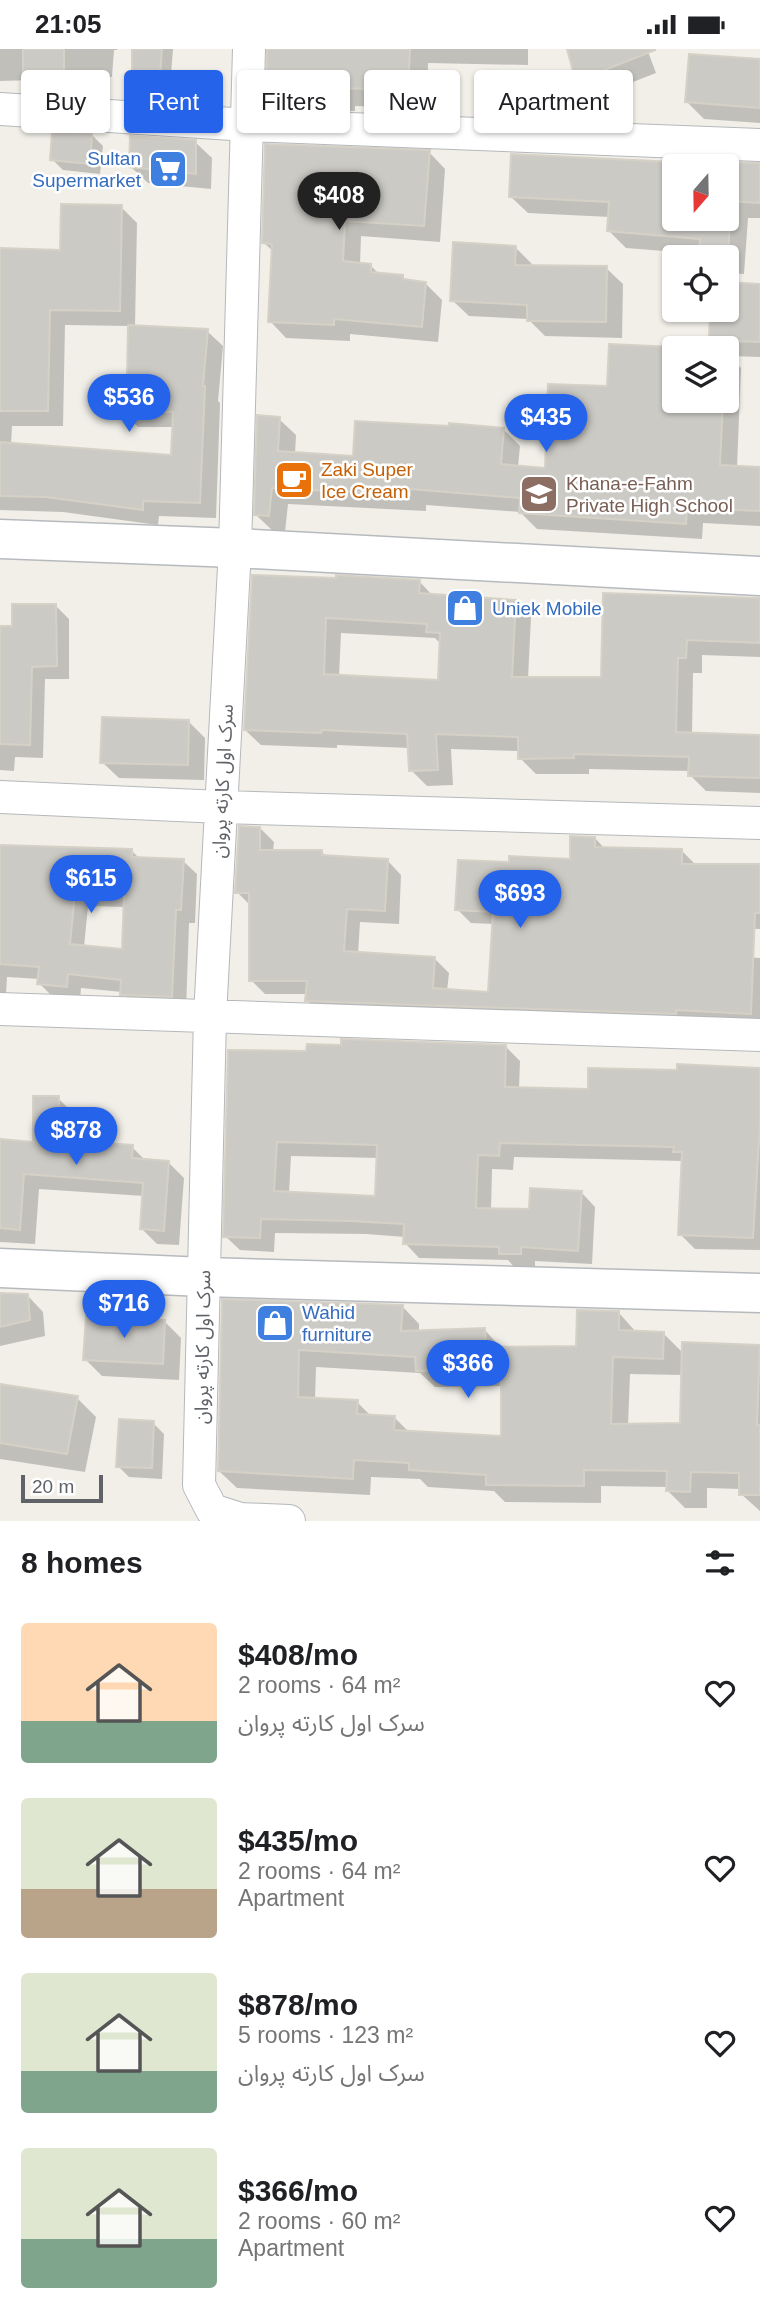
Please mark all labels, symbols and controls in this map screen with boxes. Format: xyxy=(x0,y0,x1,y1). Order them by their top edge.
text: 21:05 xyxy=(35,9,102,39)
chip: Buy xyxy=(21,70,110,133)
chip: Rent xyxy=(124,70,223,133)
chip: Filters xyxy=(237,70,350,133)
chip: New xyxy=(364,70,460,133)
chip: Apartment xyxy=(474,70,633,133)
place label: Sultan Supermarket xyxy=(32,148,142,191)
supermarket icon: Sultan Supermarket xyxy=(147,148,189,190)
north arrow xyxy=(662,154,738,231)
map controls xyxy=(662,154,739,413)
pin: $408 xyxy=(298,173,380,232)
text: $408 xyxy=(313,182,365,208)
button: locate xyxy=(662,245,739,322)
button: layers xyxy=(662,336,739,413)
pin: $536 xyxy=(88,375,170,434)
text: $536 xyxy=(103,384,155,410)
pin: $435 xyxy=(505,395,587,454)
text: $435 xyxy=(520,404,572,430)
cafe icon: Zaki Super Ice Cream xyxy=(273,459,315,501)
place label: Zaki Super Ice Cream xyxy=(321,459,414,502)
school or university icon: Khana-e-Fahm Private High School xyxy=(518,473,560,515)
place label: Khana-e-Fahm Private High School xyxy=(566,473,733,516)
shop icon: Uniek Mobile xyxy=(444,587,486,629)
place label: Uniek Mobile xyxy=(492,598,602,619)
street label: سرک اول کارته پروان xyxy=(208,703,239,859)
pin: $615 xyxy=(50,855,132,915)
text: $615 xyxy=(65,865,117,891)
pin: $693 xyxy=(479,871,561,930)
text: $693 xyxy=(494,880,546,906)
pin: $878 xyxy=(35,1107,117,1167)
text: $878 xyxy=(50,1117,102,1143)
street label: سرک اول کارته پروان xyxy=(191,1270,216,1424)
pin: $716 xyxy=(83,1281,165,1340)
text: $716 xyxy=(98,1290,150,1316)
shop icon: Wahid furniture xyxy=(254,1302,296,1344)
place label: Wahid furniture xyxy=(302,1302,372,1345)
pin: $366 xyxy=(427,1341,509,1400)
text: $366 xyxy=(442,1350,494,1376)
scale bar xyxy=(21,1472,103,1504)
text: 20 m xyxy=(32,1476,74,1497)
icon: filters xyxy=(701,1544,739,1582)
text: 8 homes xyxy=(21,1546,143,1579)
text: $408/mo xyxy=(238,1638,358,1671)
icon: home xyxy=(77,1651,161,1735)
text: 2 rooms · 64 m² xyxy=(238,1672,400,1698)
icon: heart xyxy=(701,1674,739,1712)
text: سرک اول کارته پروان xyxy=(238,1710,425,1736)
text: $435/mo xyxy=(238,1824,358,1857)
icon: home xyxy=(77,1826,161,1910)
icon: heart xyxy=(701,1849,739,1887)
text: 2 rooms · 64 m² xyxy=(238,1858,400,1884)
text: Apartment xyxy=(238,1885,344,1911)
text: $878/mo xyxy=(238,1988,358,2021)
icon: home xyxy=(77,2001,161,2085)
text: 5 rooms · 123 m² xyxy=(238,2022,413,2048)
icon: heart xyxy=(701,2024,739,2062)
text: سرک اول کارته پروان xyxy=(238,2060,425,2086)
text: $366/mo xyxy=(238,2174,358,2207)
icon: home xyxy=(77,2176,161,2260)
icon: heart xyxy=(701,2199,739,2237)
text: 2 rooms · 60 m² xyxy=(238,2208,400,2234)
text: Apartment xyxy=(238,2235,344,2261)

